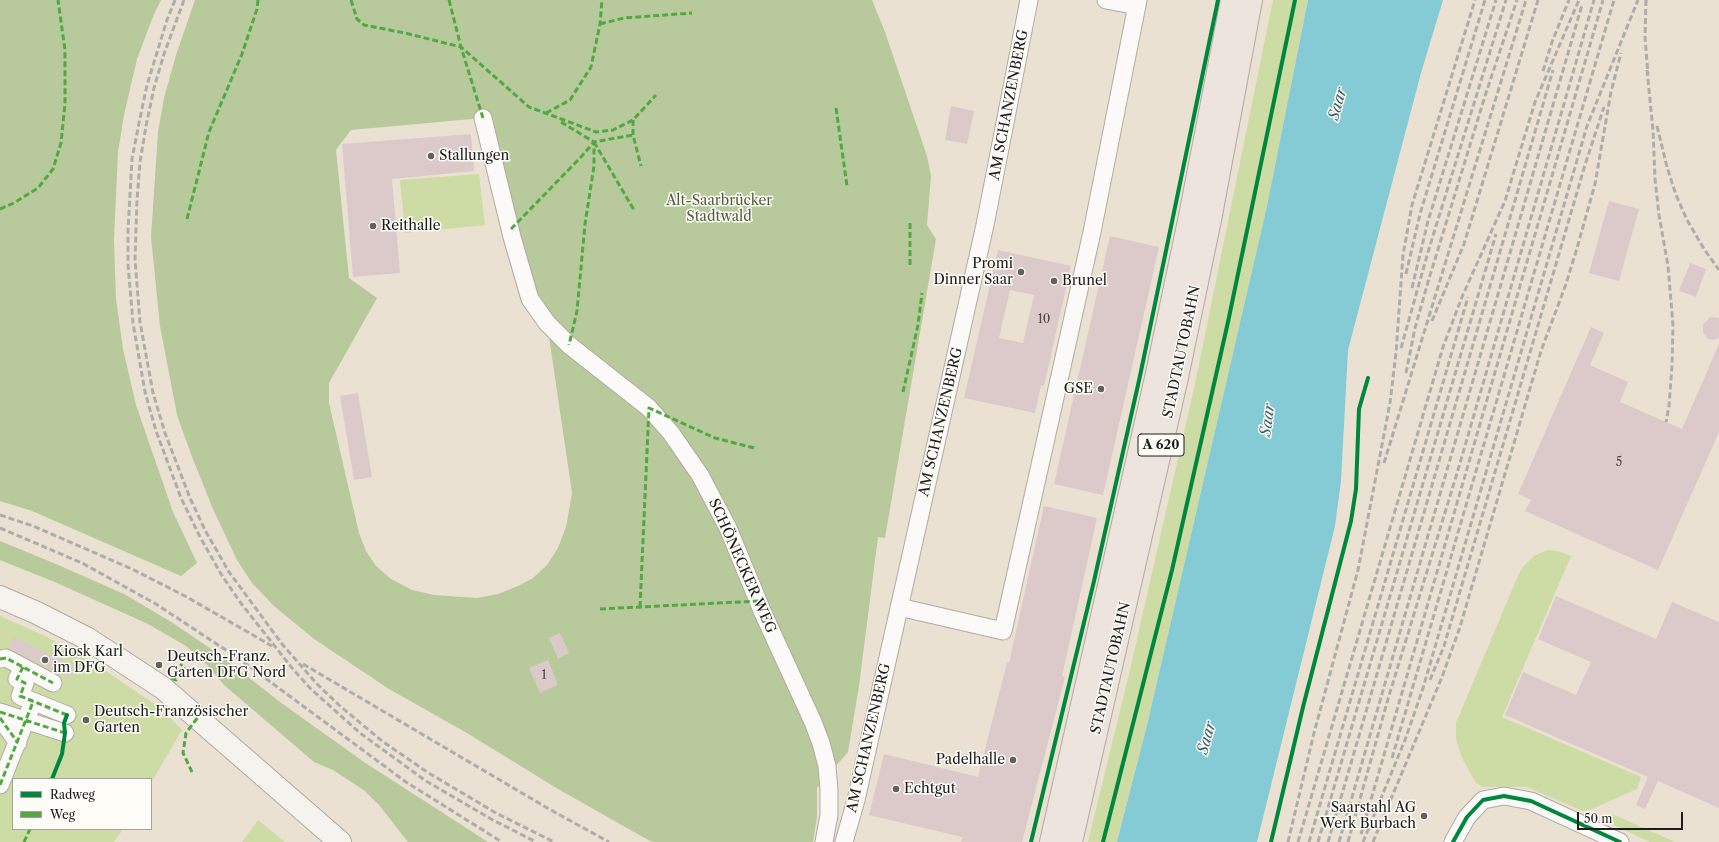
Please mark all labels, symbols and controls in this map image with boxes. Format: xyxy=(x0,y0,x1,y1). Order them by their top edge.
street label: AM SCHANZENBERG xyxy=(986,28,1032,182)
water label: Saar xyxy=(1325,86,1351,122)
place label: Stallungen xyxy=(439,148,509,164)
marker: Stallungen xyxy=(426,151,436,161)
park label: Alt-Saarbrücker Stadtwald xyxy=(666,193,772,226)
place label: Reithalle xyxy=(381,218,441,234)
marker: Reithalle xyxy=(368,221,378,231)
place label: Promi Dinner Saar xyxy=(933,256,1013,288)
marker: Promi Dinner Saar xyxy=(1016,267,1026,277)
place label: Brunel xyxy=(1062,273,1107,289)
marker: Brunel xyxy=(1049,276,1059,286)
street label: STADTAUTOBAHN xyxy=(1160,284,1204,420)
house number: 10 xyxy=(1038,313,1050,327)
street label: AM SCHANZENBERG xyxy=(916,346,966,498)
place label: GSE xyxy=(1064,381,1093,397)
marker: GSE xyxy=(1096,384,1106,394)
water label: Saar xyxy=(1257,402,1279,438)
road number: A 620 xyxy=(1138,434,1184,456)
house number: 5 xyxy=(1616,456,1622,470)
street label: SCHÖNECKER WEG xyxy=(705,496,779,636)
street label: STADTAUTOBAHN xyxy=(1088,600,1134,736)
place label: Kiosk Karl im DFG xyxy=(53,644,123,676)
place label: Deutsch-Franz. Garten DFG Nord xyxy=(167,649,286,682)
marker: Kiosk Karl im DFG xyxy=(40,655,50,665)
marker: Deutsch-Franz. Garten DFG Nord xyxy=(154,660,164,670)
street label: AM SCHANZENBERG xyxy=(844,662,894,814)
house number: 1 xyxy=(541,669,547,683)
place label: Deutsch-Französischer Garten xyxy=(94,704,248,736)
marker: Deutsch-Französischer Garten xyxy=(81,715,91,725)
water label: Saar xyxy=(1194,720,1220,756)
place label: Padelhalle xyxy=(936,752,1005,768)
marker: Padelhalle xyxy=(1008,755,1018,765)
legend xyxy=(12,778,152,830)
place label: Echtgut xyxy=(904,781,956,797)
marker: Echtgut xyxy=(891,784,901,794)
text: Radweg xyxy=(50,787,95,802)
place label: Saarstahl AG Werk Burbach xyxy=(1320,800,1416,832)
scale bar xyxy=(1579,804,1685,830)
text: Weg xyxy=(50,807,75,822)
marker: Saarstahl AG Werk Burbach xyxy=(1419,811,1429,821)
text: 50 m xyxy=(1584,811,1613,826)

